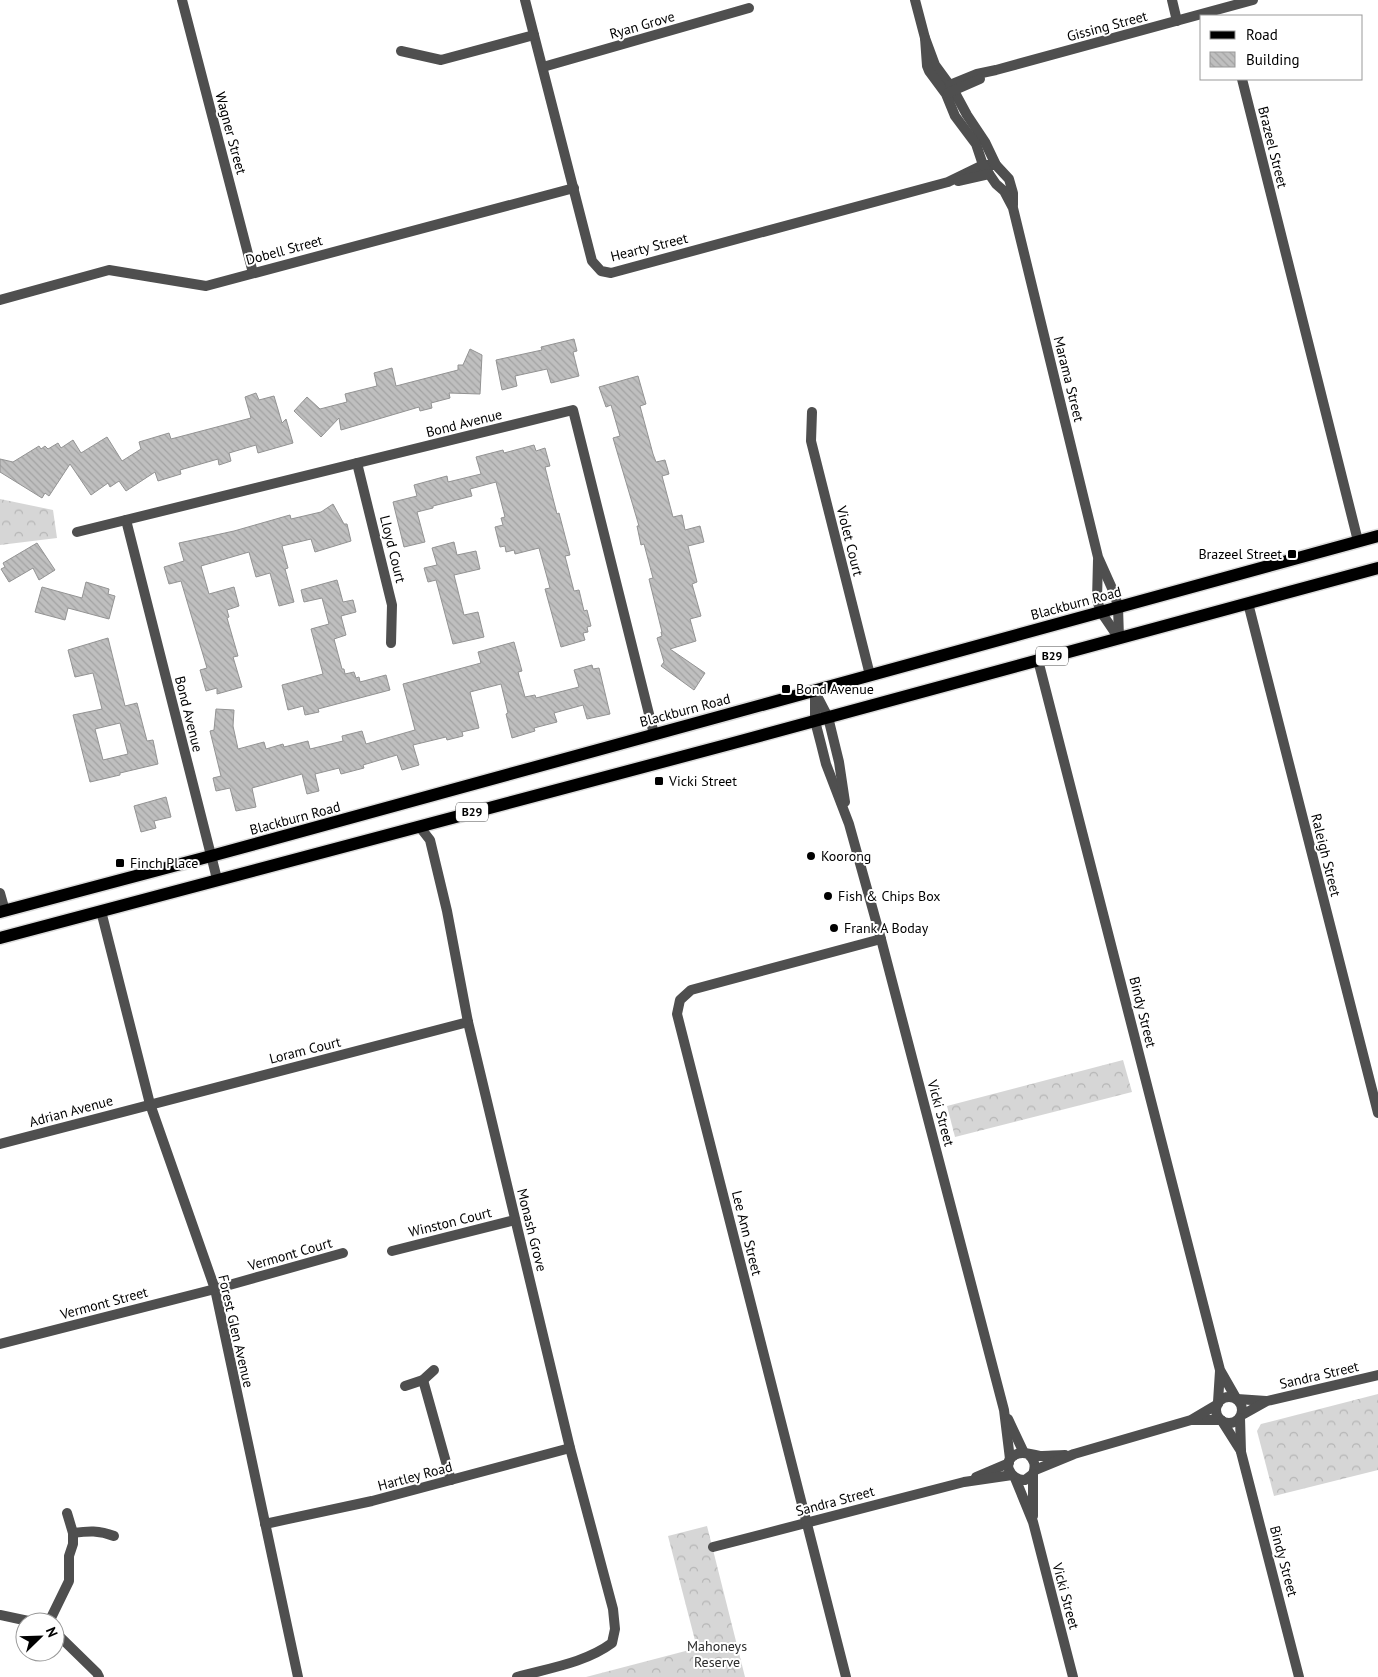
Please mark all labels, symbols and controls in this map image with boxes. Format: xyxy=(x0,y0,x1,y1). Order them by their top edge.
street label: Ryan Grove xyxy=(607,7,677,43)
street label: Gissing Street xyxy=(1065,7,1149,45)
legend xyxy=(1200,15,1363,80)
text: Road xyxy=(1246,25,1278,44)
text: Building xyxy=(1246,50,1300,69)
street label: Wagner Street xyxy=(211,90,251,176)
street label: Brazeel Street xyxy=(1254,104,1292,190)
street label: Hearty Street xyxy=(609,229,690,265)
street label: Dobell Street xyxy=(244,231,325,269)
street label: Marama Street xyxy=(1050,334,1088,424)
street label: Bond Avenue xyxy=(424,405,504,441)
street label: Violet Court xyxy=(832,503,867,578)
street label: Lloyd Court xyxy=(376,513,410,585)
place label: Brazeel Street xyxy=(1198,545,1282,563)
marker: Brazeel Street xyxy=(1286,548,1298,560)
street label: Blackburn Road xyxy=(1029,582,1123,624)
road number: B29 xyxy=(1036,646,1068,666)
street label: Bond Avenue xyxy=(171,674,207,754)
place label: Bond Avenue xyxy=(796,680,874,698)
marker: Bond Avenue xyxy=(780,683,792,695)
street label: Blackburn Road xyxy=(638,689,732,731)
place label: Vicki Street xyxy=(668,772,737,790)
marker: Vicki Street xyxy=(653,775,665,787)
street label: Blackburn Road xyxy=(248,797,342,839)
road number: B29 xyxy=(456,802,488,822)
street label: Raleigh Street xyxy=(1307,812,1345,899)
place label: Koorong xyxy=(821,847,871,865)
marker: Koorong xyxy=(805,850,817,862)
place label: Finch Place xyxy=(130,854,198,872)
marker: Finch Place xyxy=(114,857,126,869)
place label: Fish & Chips Box xyxy=(838,887,941,905)
marker: Fish & Chips Box xyxy=(822,890,834,902)
place label: Frank A Boday xyxy=(844,919,929,937)
marker: Frank A Boday xyxy=(828,922,840,934)
street label: Bindy Street xyxy=(1125,975,1161,1050)
street label: Loram Court xyxy=(267,1032,343,1068)
street label: Vicki Street xyxy=(923,1077,959,1148)
street label: Adrian Avenue xyxy=(27,1091,115,1131)
street label: Monash Grove xyxy=(513,1187,551,1273)
street label: Lee Ann Street xyxy=(728,1189,766,1278)
street label: Winston Court xyxy=(407,1203,494,1241)
street label: Vermont Court xyxy=(245,1233,334,1275)
street label: Forest Glen Avenue xyxy=(214,1273,258,1389)
street label: Vermont Street xyxy=(57,1283,150,1324)
street label: Sandra Street xyxy=(1278,1357,1361,1393)
street label: Hartley Road xyxy=(376,1457,454,1495)
street label: Sandra Street xyxy=(794,1482,877,1520)
street label: Bindy Street xyxy=(1266,1524,1302,1599)
street label: Vicki Street xyxy=(1048,1560,1084,1631)
north arrow xyxy=(15,1612,65,1662)
text: N xyxy=(42,1624,62,1640)
park label: Mahoneys Reserve xyxy=(687,1637,747,1671)

